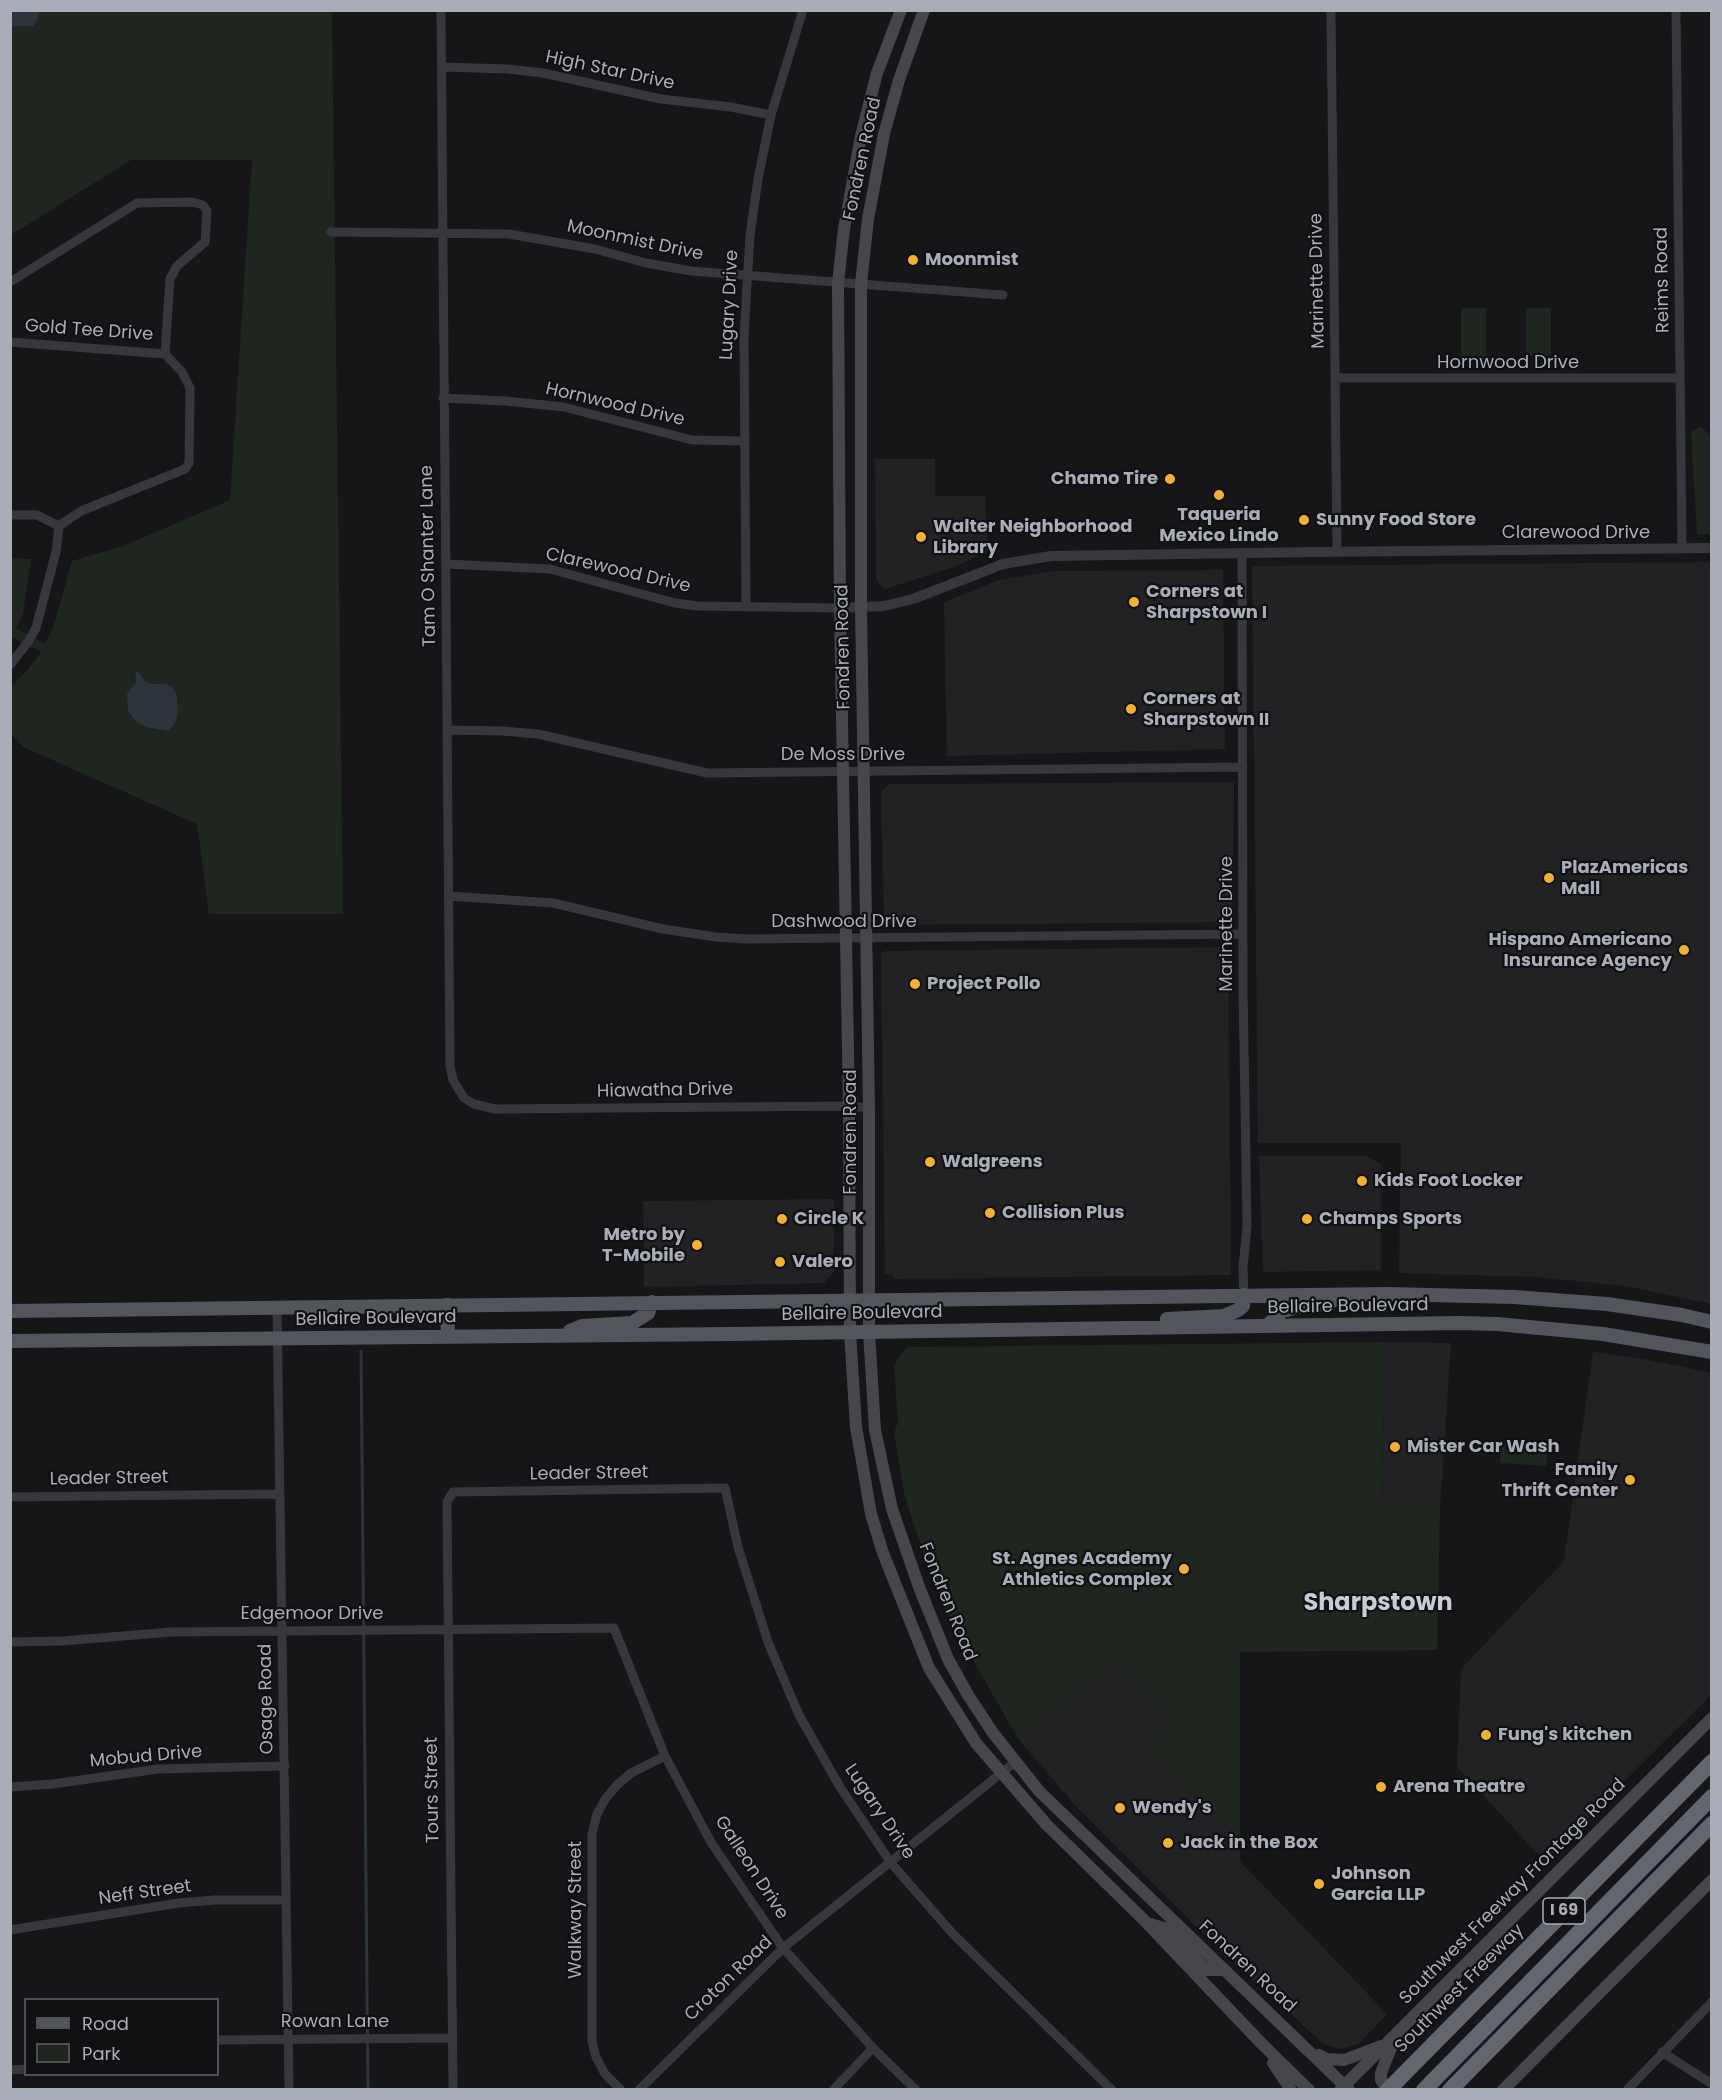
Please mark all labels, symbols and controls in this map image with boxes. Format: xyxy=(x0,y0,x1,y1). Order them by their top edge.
street label: High Star Drive xyxy=(544,47,676,95)
street label: Fondren Road xyxy=(839,95,887,223)
street label: Marinette Drive xyxy=(1306,213,1330,349)
street label: Moonmist Drive xyxy=(565,216,705,266)
street label: Reims Road xyxy=(1651,227,1675,333)
street label: Lugary Drive xyxy=(716,249,744,361)
place label: Moonmist xyxy=(925,249,1018,271)
marker: Moonmist xyxy=(906,253,920,267)
street label: Gold Tee Drive xyxy=(24,316,154,346)
street label: Hornwood Drive xyxy=(1437,352,1579,374)
street label: Hornwood Drive xyxy=(543,378,687,432)
street label: Tam O Shanter Lane xyxy=(417,465,441,647)
place label: Chamo Tire xyxy=(1051,468,1158,490)
marker: Chamo Tire xyxy=(1163,472,1177,486)
marker: Taqueria Mexico Lindo xyxy=(1212,488,1226,502)
place label: Taqueria Mexico Lindo xyxy=(1159,504,1279,546)
place label: Sunny Food Store xyxy=(1316,509,1476,531)
marker: Sunny Food Store xyxy=(1297,513,1311,527)
place label: Walter Neighborhood Library xyxy=(933,516,1132,558)
street label: Clarewood Drive xyxy=(1502,522,1650,544)
marker: Walter Neighborhood Library xyxy=(914,530,928,544)
street label: Clarewood Drive xyxy=(543,544,693,598)
place label: Corners at Sharpstown I xyxy=(1146,581,1267,624)
street label: Fondren Road xyxy=(832,584,856,710)
marker: Corners at Sharpstown I xyxy=(1127,595,1141,609)
place label: Corners at Sharpstown II xyxy=(1143,688,1269,730)
marker: Corners at Sharpstown II xyxy=(1124,702,1138,716)
street label: De Moss Drive xyxy=(781,744,905,766)
street label: Marinette Drive xyxy=(1216,856,1238,992)
place label: PlazAmericas Mall xyxy=(1561,857,1688,900)
marker: PlazAmericas Mall xyxy=(1542,871,1556,885)
street label: Dashwood Drive xyxy=(771,911,917,933)
place label: Hispano Americano Insurance Agency xyxy=(1488,929,1672,972)
marker: Hispano Americano Insurance Agency xyxy=(1677,943,1691,957)
place label: Project Pollo xyxy=(927,973,1041,995)
marker: Project Pollo xyxy=(908,977,922,991)
street label: Fondren Road xyxy=(840,1069,862,1195)
street label: Hiawatha Drive xyxy=(597,1079,733,1103)
place label: Walgreens xyxy=(942,1151,1043,1173)
marker: Walgreens xyxy=(923,1155,937,1169)
place label: Kids Foot Locker xyxy=(1374,1170,1523,1192)
marker: Kids Foot Locker xyxy=(1355,1174,1369,1188)
place label: Collision Plus xyxy=(1002,1202,1125,1224)
marker: Collision Plus xyxy=(983,1206,997,1220)
place label: Circle K xyxy=(794,1208,864,1230)
place label: Champs Sports xyxy=(1319,1208,1462,1230)
marker: Circle K xyxy=(775,1212,789,1226)
marker: Champs Sports xyxy=(1300,1212,1314,1226)
place label: Metro by T-Mobile xyxy=(602,1224,685,1266)
marker: Metro by T-Mobile xyxy=(690,1238,704,1252)
place label: Valero xyxy=(792,1251,853,1273)
marker: Valero xyxy=(773,1255,787,1269)
street label: Bellaire Boulevard xyxy=(1267,1295,1429,1319)
street label: Bellaire Boulevard xyxy=(781,1302,943,1326)
street label: Bellaire Boulevard xyxy=(295,1307,457,1331)
place label: Mister Car Wash xyxy=(1407,1436,1560,1458)
marker: Mister Car Wash xyxy=(1388,1440,1402,1454)
place label: Family Thrift Center xyxy=(1502,1459,1618,1502)
street label: Leader Street xyxy=(529,1462,649,1486)
street label: Leader Street xyxy=(49,1467,169,1491)
marker: Family Thrift Center xyxy=(1623,1473,1637,1487)
street label: Fondren Road xyxy=(914,1540,980,1664)
place label: St. Agnes Academy Athletics Complex xyxy=(992,1548,1172,1590)
marker: St. Agnes Academy Athletics Complex xyxy=(1177,1562,1191,1576)
district label: Sharpstown xyxy=(1303,1590,1453,1618)
street label: Edgemoor Drive xyxy=(241,1603,383,1625)
street label: Osage Road xyxy=(255,1643,279,1755)
place label: Fung's kitchen xyxy=(1498,1724,1632,1746)
marker: Fung's kitchen xyxy=(1479,1728,1493,1742)
street label: Tours Street xyxy=(421,1737,445,1843)
street label: Mobud Drive xyxy=(89,1741,203,1773)
street label: Lugary Drive xyxy=(839,1760,919,1864)
street label: Southwest Freeway Frontage Road xyxy=(1395,1774,1631,2010)
place label: Arena Theatre xyxy=(1393,1776,1525,1798)
marker: Arena Theatre xyxy=(1374,1780,1388,1794)
place label: Wendy's xyxy=(1132,1797,1212,1819)
marker: Wendy's xyxy=(1113,1801,1127,1815)
street label: Galleon Drive xyxy=(709,1812,793,1924)
place label: Jack in the Box xyxy=(1180,1832,1318,1854)
marker: Jack in the Box xyxy=(1161,1836,1175,1850)
street label: Walkway Street xyxy=(565,1841,587,1979)
place label: Johnson Garcia LLP xyxy=(1331,1863,1425,1906)
street label: Neff Street xyxy=(97,1876,193,1910)
marker: Johnson Garcia LLP xyxy=(1312,1877,1326,1891)
road number: I 69 xyxy=(1543,1898,1585,1924)
street label: Fondren Road xyxy=(1194,1916,1300,2018)
street label: Southwest Freeway xyxy=(1391,1920,1529,2058)
street label: Croton Road xyxy=(681,1932,777,2026)
legend xyxy=(24,1998,219,2076)
text: Road xyxy=(82,2011,129,2036)
street label: Rowan Lane xyxy=(281,2011,389,2033)
text: Park xyxy=(82,2041,121,2066)

